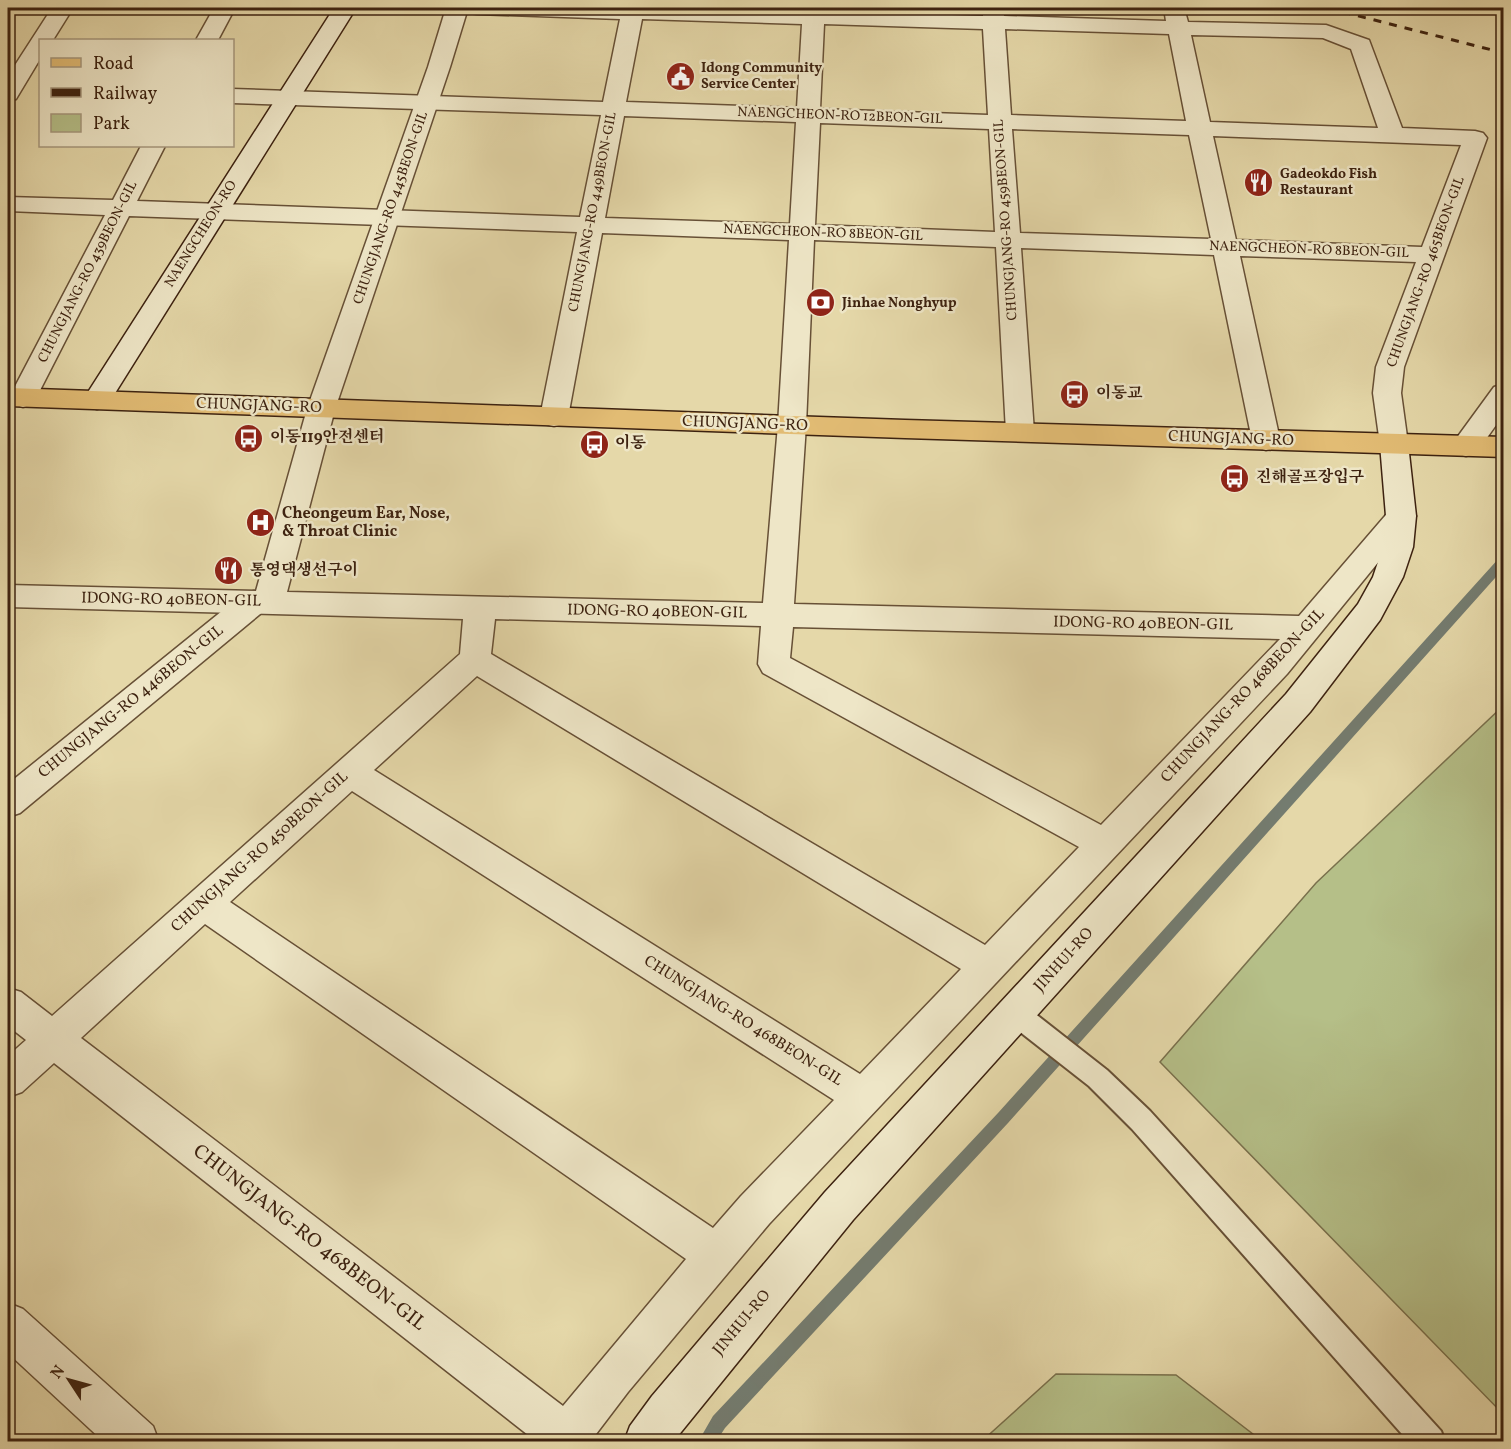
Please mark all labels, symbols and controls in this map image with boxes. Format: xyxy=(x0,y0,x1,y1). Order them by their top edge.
legend xyxy=(39,39,234,147)
text: Road xyxy=(93,52,134,77)
place label: Idong Community Service Center xyxy=(701,59,822,94)
public building icon: Idong Community Service Center xyxy=(664,60,696,92)
text: Railway xyxy=(93,82,157,107)
street label: NAENGCHEON-RO 12BEON-GIL xyxy=(737,103,943,129)
street label: CHUNGJANG-RO 445BEON-GIL xyxy=(349,109,433,307)
street label: CHUNGJANG-RO 449BEON-GIL xyxy=(564,110,622,314)
text: Park xyxy=(93,112,130,137)
street label: CHUNGJANG-RO 459BEON-GIL xyxy=(989,119,1023,321)
place label: Gadeokdo Fish Restaurant xyxy=(1280,165,1377,200)
restaurant icon: Gadeokdo Fish Restaurant xyxy=(1243,166,1275,198)
street label: CHUNGJANG-RO 465BEON-GIL xyxy=(1383,174,1470,370)
street label: NAENGCHEON-RO xyxy=(160,177,242,291)
street label: CHUNGJANG-RO 439BEON-GIL xyxy=(34,178,142,366)
street label: NAENGCHEON-RO 8BEON-GIL xyxy=(723,220,923,246)
street label: NAENGCHEON-RO 8BEON-GIL xyxy=(1209,237,1409,263)
bank icon: Jinhae Nonghyup xyxy=(805,287,837,319)
place label: Jinhae Nonghyup xyxy=(841,294,957,313)
bus stop icon: 이동교 xyxy=(1059,378,1091,410)
place label: 이동교 xyxy=(1096,383,1143,405)
street label: CHUNGJANG-RO xyxy=(196,393,323,419)
street label: CHUNGJANG-RO xyxy=(682,411,809,437)
bus stop icon: 이동119안전센터 xyxy=(233,422,265,454)
street label: CHUNGJANG-RO xyxy=(1168,426,1295,452)
place label: 이동119안전센터 xyxy=(270,427,384,449)
bus stop icon: 이동 xyxy=(578,428,610,460)
place label: 이동 xyxy=(615,433,646,455)
bus stop icon: 진해골프장입구 xyxy=(1219,462,1251,494)
place label: 진해골프장입구 xyxy=(1256,467,1365,489)
place label: Cheongeum Ear, Nose, & Throat Clinic xyxy=(282,503,450,543)
hospital icon: Cheongeum Ear, Nose, & Throat Clinic xyxy=(245,507,277,539)
restaurant icon: 통영댁생선구이 xyxy=(213,555,245,587)
place label: 통영댁생선구이 xyxy=(250,560,358,582)
street label: IDONG-RO 40BEON-GIL xyxy=(81,587,261,613)
street label: IDONG-RO 40BEON-GIL xyxy=(567,599,747,625)
street label: CHUNGJANG-RO 468BEON-GIL xyxy=(1156,604,1330,788)
street label: IDONG-RO 40BEON-GIL xyxy=(1053,611,1233,637)
street label: CHUNGJANG-RO 446BEON-GIL xyxy=(34,620,228,784)
street label: CHUNGJANG-RO 450BEON-GIL xyxy=(167,766,353,938)
street label: JINHUI-RO xyxy=(1029,923,1099,997)
street label: CHUNGJANG-RO 468BEON-GIL xyxy=(639,950,847,1092)
street label: CHUNGJANG-RO 468BEON-GIL xyxy=(187,1138,431,1338)
street label: JINHUI-RO xyxy=(708,1285,776,1361)
north arrow xyxy=(39,1350,99,1410)
text: N xyxy=(46,1361,71,1384)

